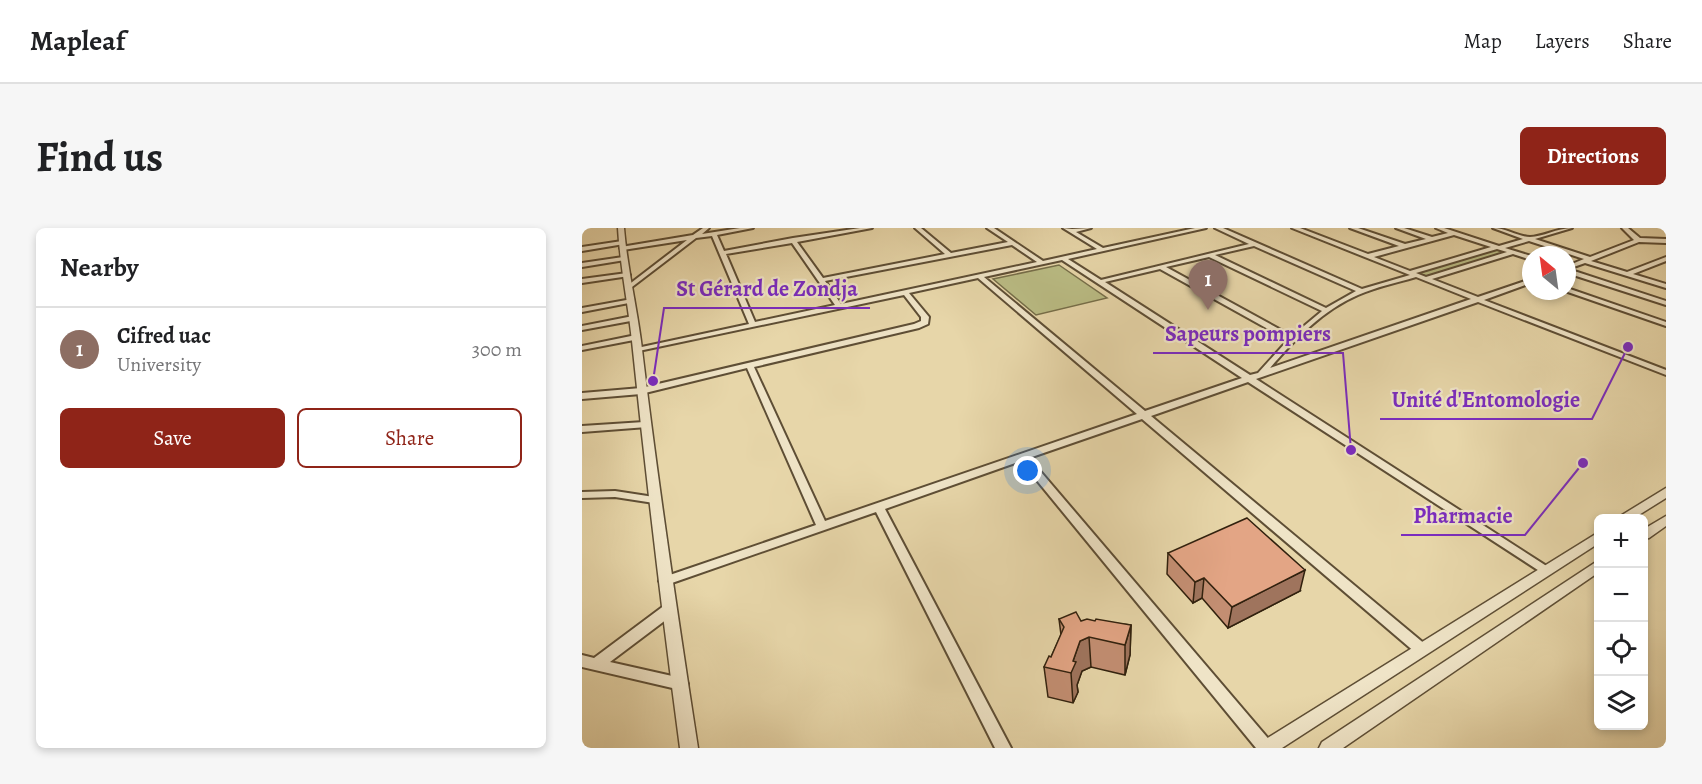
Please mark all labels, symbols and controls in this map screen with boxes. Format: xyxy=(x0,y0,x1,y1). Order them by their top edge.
text: Mapleaf xyxy=(30,22,125,60)
text: Map xyxy=(1463,27,1502,55)
text: Layers xyxy=(1535,27,1590,55)
text: Share xyxy=(1623,27,1672,55)
button: Directions xyxy=(1520,127,1666,185)
text: Find us xyxy=(36,128,163,185)
north arrow xyxy=(1522,246,1576,300)
text: Nearby xyxy=(60,250,139,285)
pin: 1 xyxy=(1188,260,1228,310)
callout: St Gérard de Zondja xyxy=(664,268,870,308)
text: St Gérard de Zondja xyxy=(676,274,858,304)
callout: Sapeurs pompiers xyxy=(1153,313,1343,353)
text: Sapeurs pompiers xyxy=(1165,319,1331,349)
text: Cifred uac xyxy=(117,321,211,351)
text: 1 xyxy=(76,336,83,363)
text: 300 m xyxy=(472,336,522,363)
text: University xyxy=(117,351,201,378)
callout: Unité d'Entomologie xyxy=(1380,379,1592,419)
text: Unité d'Entomologie xyxy=(1392,385,1580,415)
button: Save xyxy=(60,408,285,468)
button: Share xyxy=(297,408,522,468)
your location xyxy=(1013,456,1042,485)
callout: Pharmacie xyxy=(1401,495,1525,535)
text: Pharmacie xyxy=(1413,501,1513,531)
map controls xyxy=(1594,514,1648,730)
button: + xyxy=(1594,514,1648,568)
button: − xyxy=(1594,568,1648,622)
button: locate xyxy=(1594,622,1648,676)
button: layers xyxy=(1594,676,1648,730)

